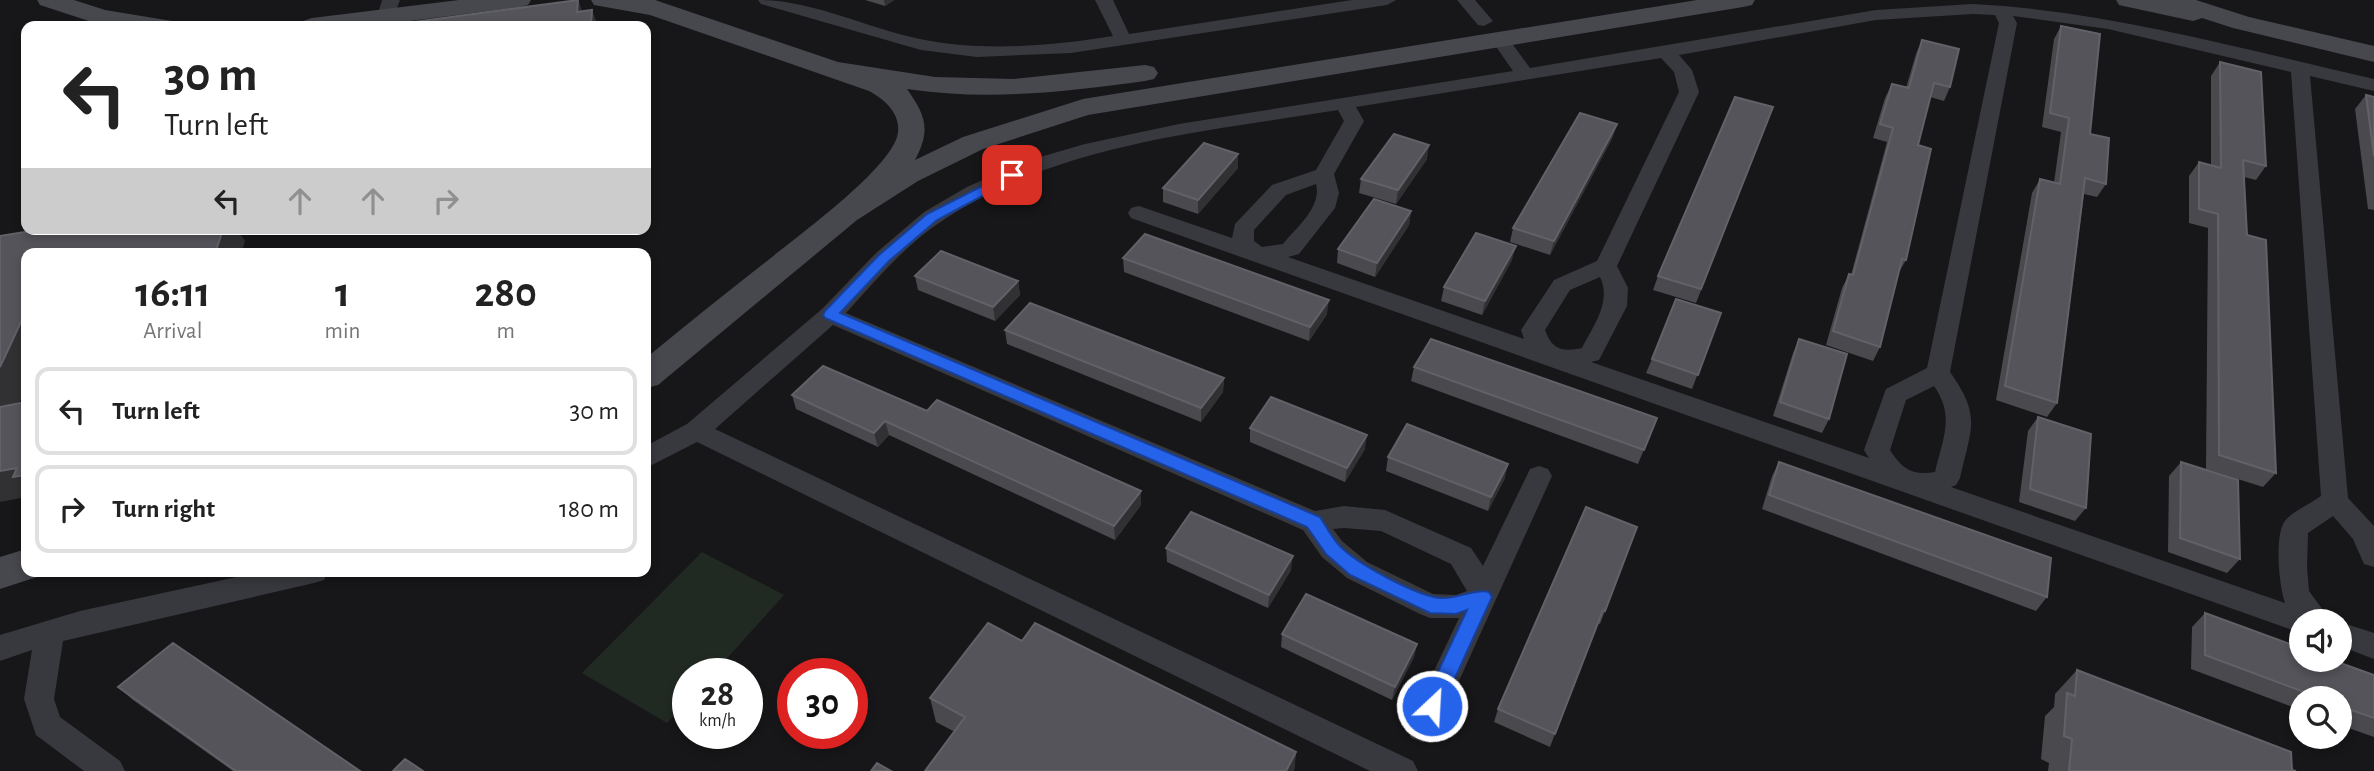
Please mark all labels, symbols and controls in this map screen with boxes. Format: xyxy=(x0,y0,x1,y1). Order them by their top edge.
icon: left xyxy=(49,49,140,140)
text: 30 m xyxy=(164,51,258,100)
text: Turn left xyxy=(164,109,268,141)
pin xyxy=(982,145,1042,205)
icon: arrive xyxy=(993,156,1031,194)
icon: left xyxy=(208,182,246,220)
icon: ahead xyxy=(281,182,319,220)
icon: ahead xyxy=(354,182,392,220)
icon: right xyxy=(427,182,465,220)
text: 16:11 xyxy=(135,272,210,314)
text: 1 xyxy=(335,272,350,314)
text: 280 xyxy=(474,272,537,314)
text: Arrival xyxy=(143,320,202,343)
text: min xyxy=(325,320,360,343)
text: m xyxy=(496,320,515,343)
icon: left xyxy=(53,392,91,430)
text: Turn left xyxy=(112,398,200,424)
text: 30 m xyxy=(569,398,619,424)
icon: right xyxy=(53,490,91,528)
text: Turn right xyxy=(112,496,215,522)
text: 180 m xyxy=(559,496,619,522)
map controls xyxy=(2289,609,2352,749)
button: sound xyxy=(2289,609,2352,672)
speed limit sign: 30 xyxy=(777,658,868,749)
position arrow xyxy=(1395,669,1469,743)
text: 28 xyxy=(701,677,734,712)
button: search xyxy=(2289,686,2352,749)
text: km/h xyxy=(699,712,736,730)

